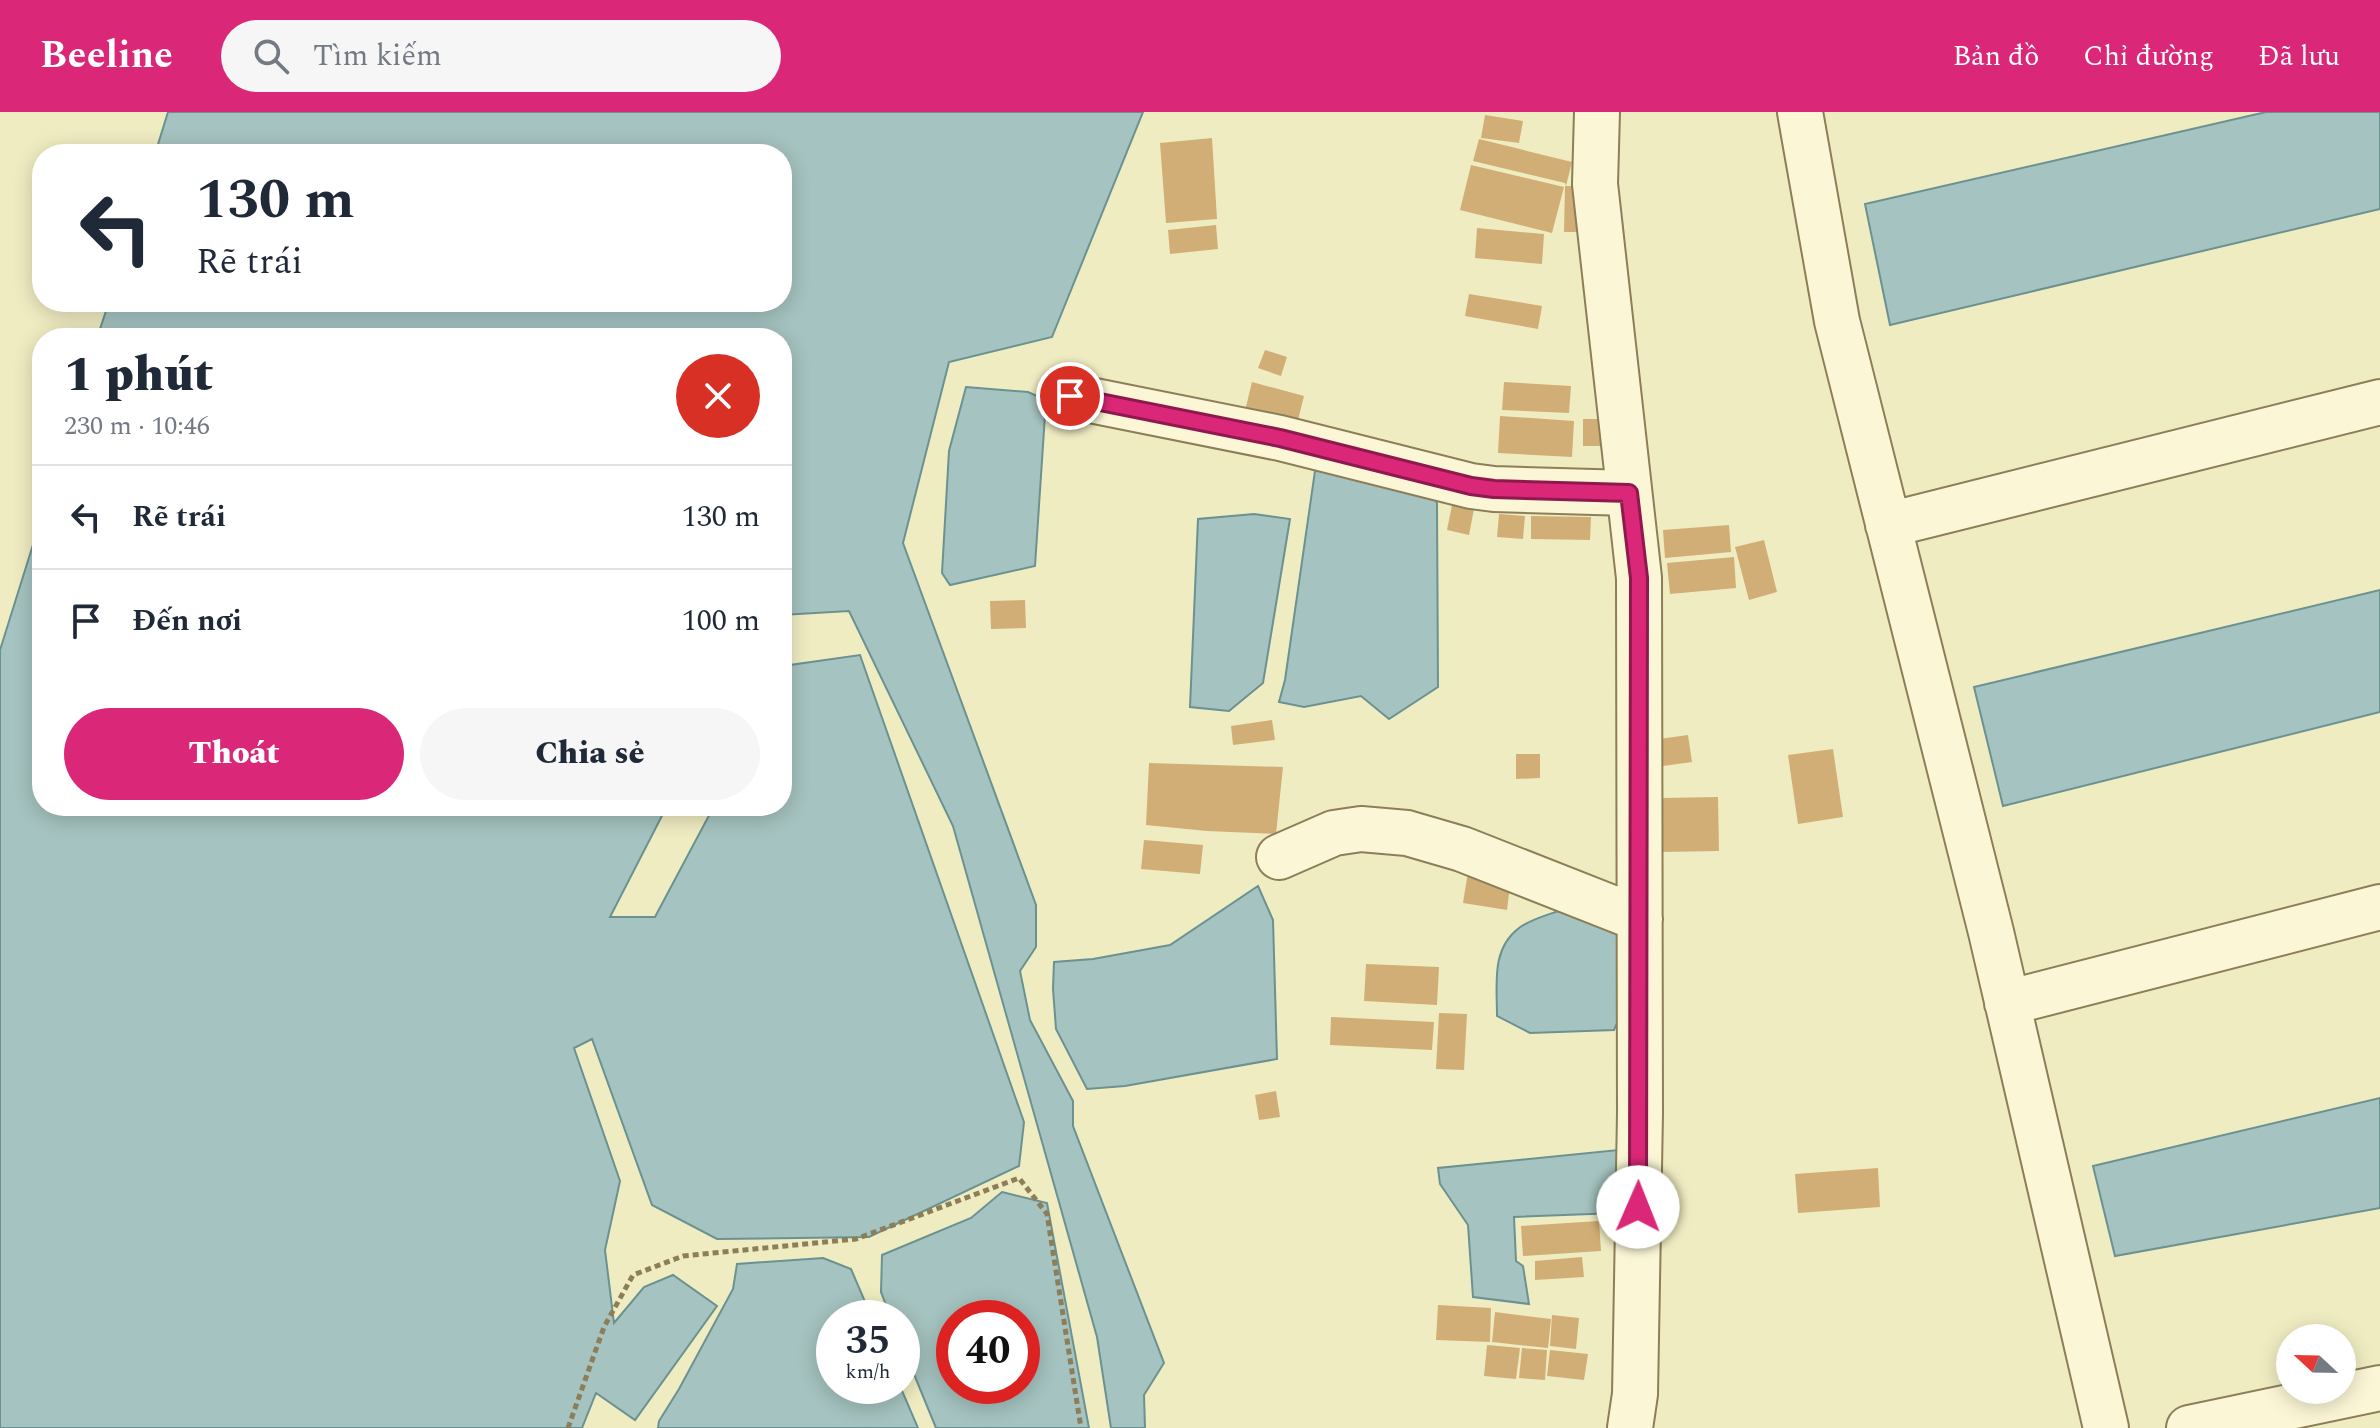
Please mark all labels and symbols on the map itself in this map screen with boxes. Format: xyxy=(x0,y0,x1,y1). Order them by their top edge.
pin xyxy=(1036,362,1104,430)
position arrow xyxy=(1596,1165,1680,1249)
speed limit sign: 40 xyxy=(936,1300,1040,1404)
north arrow xyxy=(2276,1324,2356,1404)

